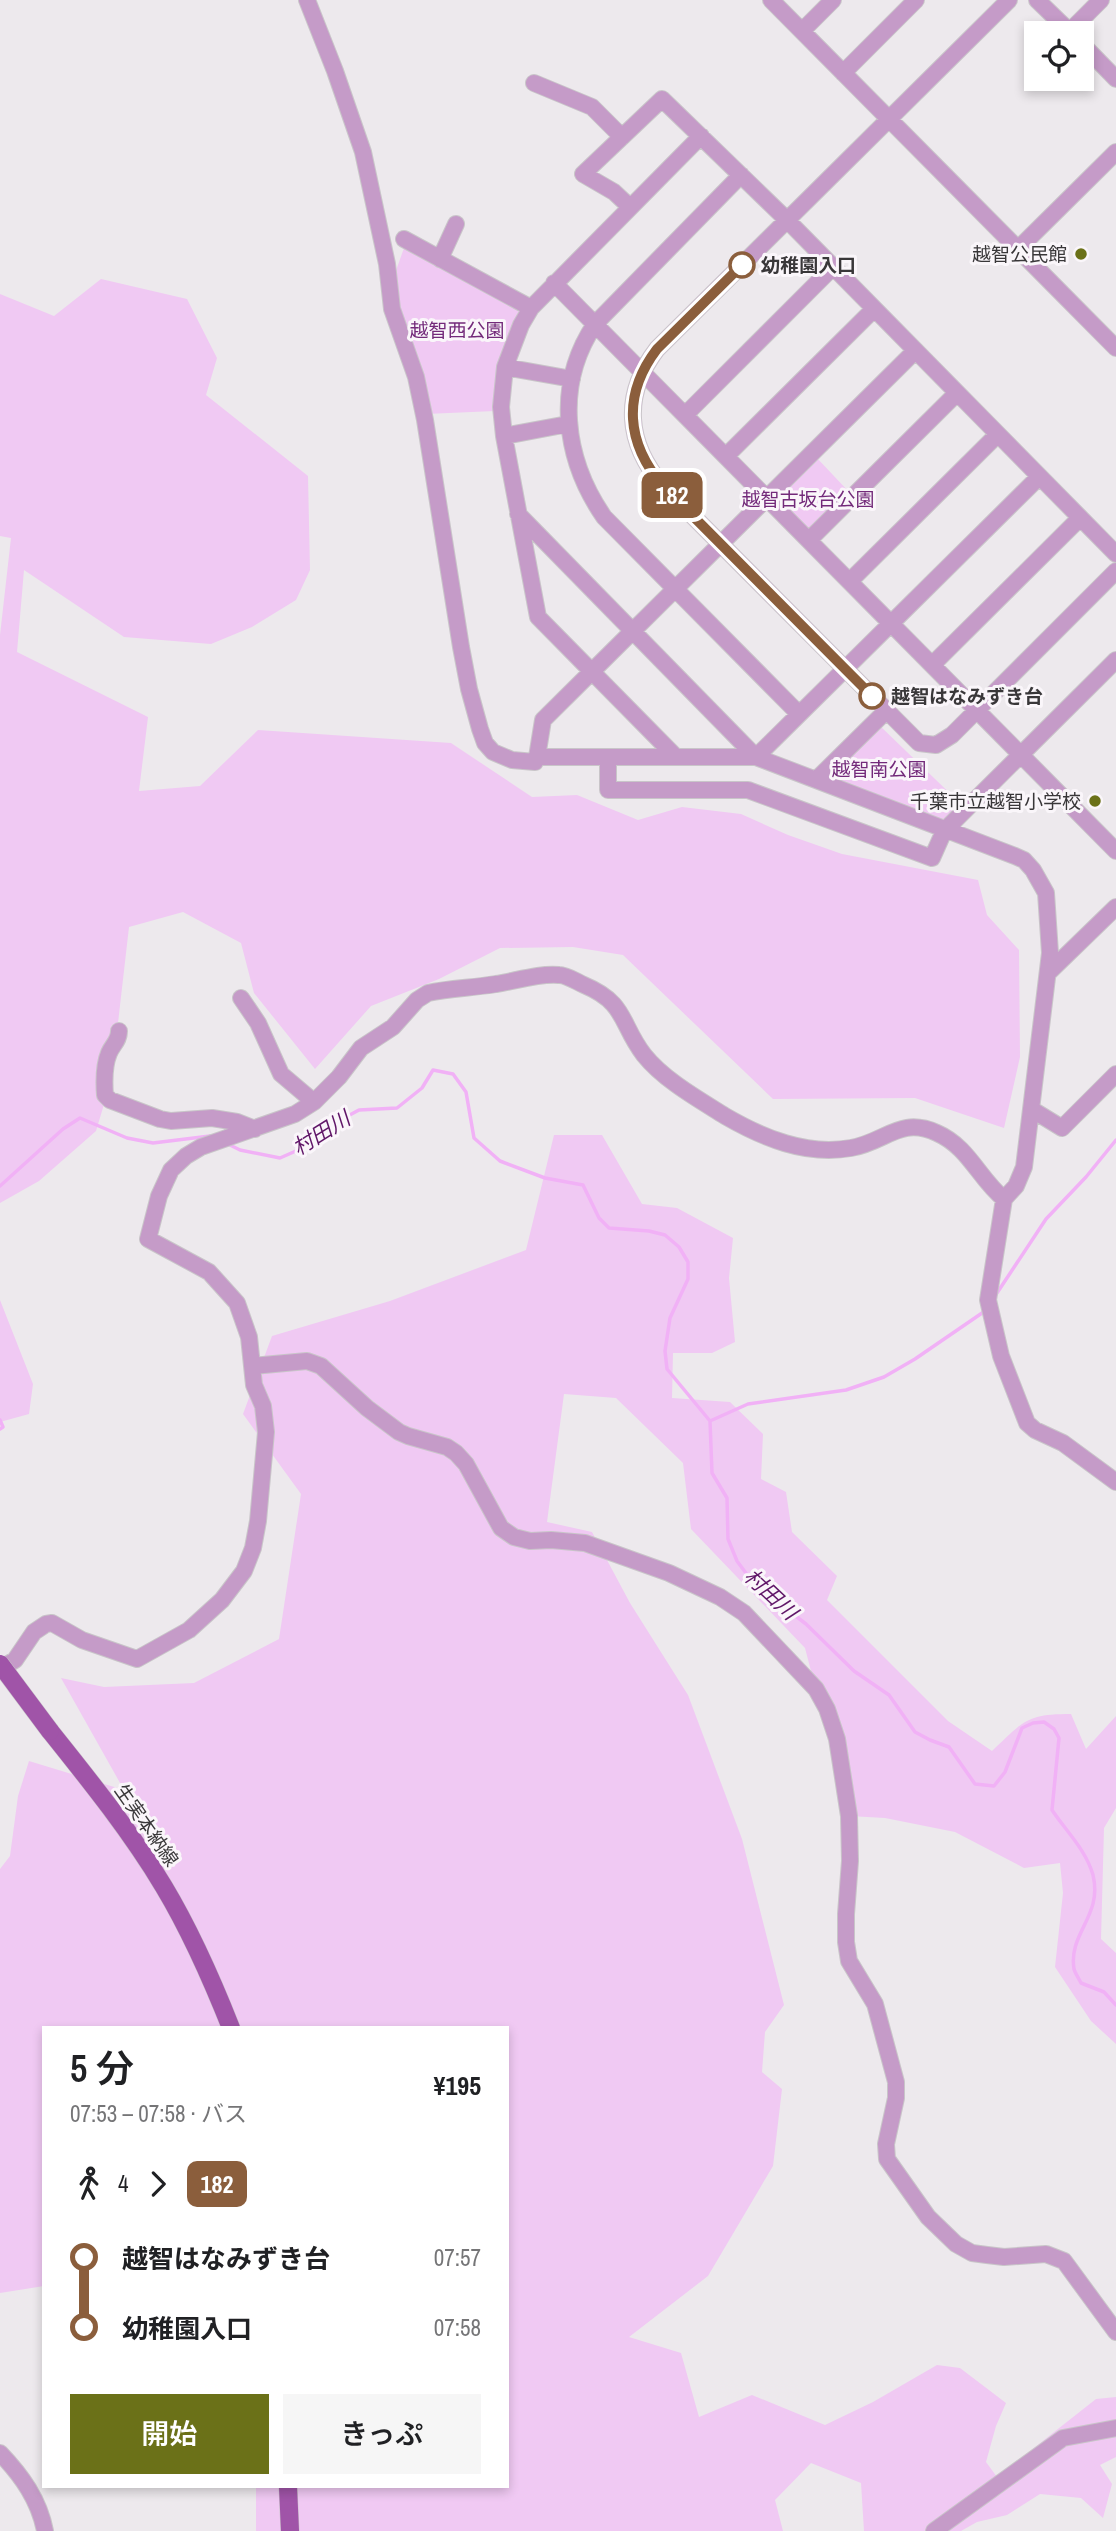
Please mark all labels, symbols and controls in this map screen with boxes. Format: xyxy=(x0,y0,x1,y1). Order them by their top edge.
map controls xyxy=(1024,21,1094,91)
button: locate xyxy=(1024,21,1094,91)
place label: 越智公民館 xyxy=(972,241,1067,267)
marker: 越智公民館 xyxy=(1073,246,1089,262)
marker: 幼稚園入口 xyxy=(729,252,755,278)
place label: 幼稚園入口 xyxy=(761,252,856,278)
park label: 越智西公園 xyxy=(409,317,505,343)
line badge: 182 xyxy=(632,472,712,518)
text: 182 xyxy=(656,479,688,511)
park label: 越智古坂台公園 xyxy=(741,486,875,512)
marker: 越智はなみずき台 xyxy=(859,683,885,709)
place label: 越智はなみずき台 xyxy=(891,683,1043,709)
park label: 越智南公園 xyxy=(831,756,927,782)
place label: 千葉市立越智小学校 xyxy=(910,788,1081,814)
marker: 千葉市立越智小学校 xyxy=(1087,793,1103,809)
water label: 村田川 xyxy=(287,1103,357,1162)
water label: 村田川 xyxy=(738,1562,805,1627)
street label: 生実本納線 xyxy=(109,1779,185,1871)
text: 5 分 xyxy=(70,2043,134,2094)
text: ¥195 xyxy=(434,2068,481,2103)
text: 07:53 – 07:58 · バス xyxy=(70,2098,247,2129)
icon: walk xyxy=(70,2165,108,2203)
icon: forward xyxy=(139,2165,177,2203)
text: 4 xyxy=(118,2168,129,2199)
text: 182 xyxy=(201,2168,233,2200)
text: 越智はなみずき台 xyxy=(122,2241,330,2276)
text: 07:57 xyxy=(434,2242,481,2273)
text: 幼稚園入口 xyxy=(122,2311,252,2346)
text: 07:58 xyxy=(434,2312,481,2343)
button: 開始 xyxy=(70,2394,269,2474)
button: きっぷ xyxy=(283,2394,481,2474)

